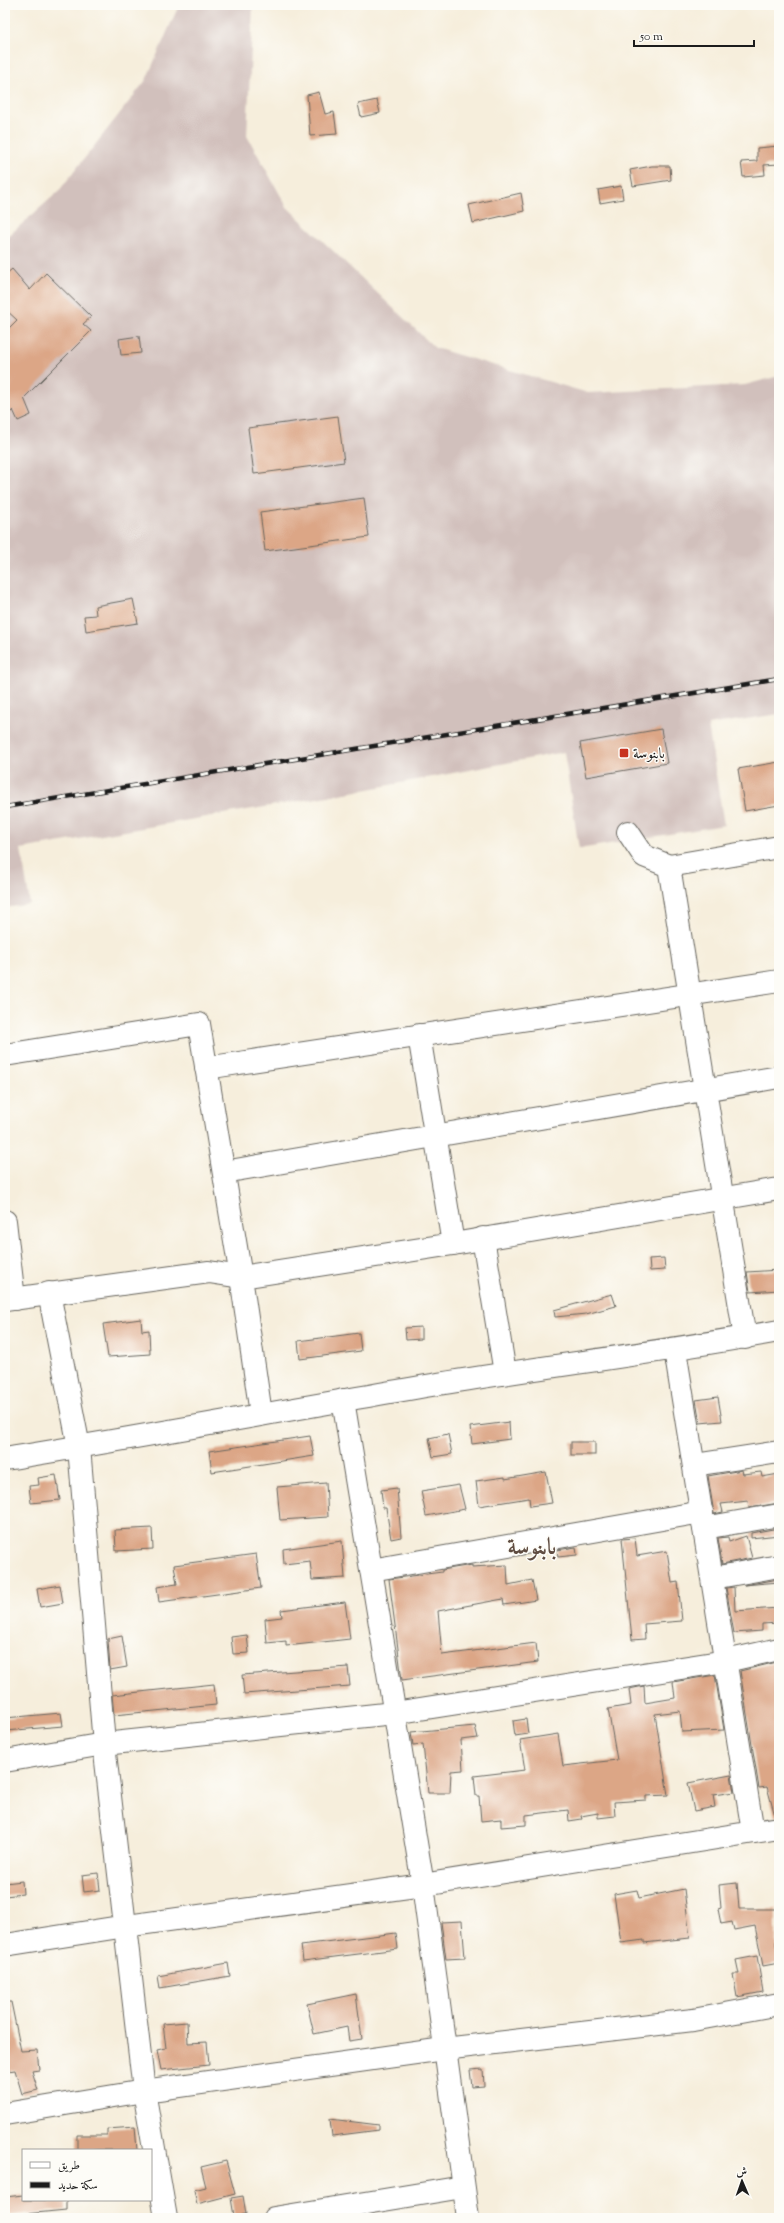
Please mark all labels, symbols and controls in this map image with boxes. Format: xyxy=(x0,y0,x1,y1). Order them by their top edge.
scale bar xyxy=(634,22,754,48)
text: 50 m xyxy=(639,28,663,46)
place label: بابنوسة xyxy=(633,744,665,765)
marker: بابنوسة xyxy=(618,747,630,759)
district label: بابنوسة xyxy=(508,1532,556,1565)
legend xyxy=(22,2149,152,2201)
text: طريق xyxy=(58,2157,80,2175)
north arrow xyxy=(722,2161,762,2201)
text: ش xyxy=(736,2164,748,2180)
text: سكة حديد xyxy=(58,2177,98,2195)

